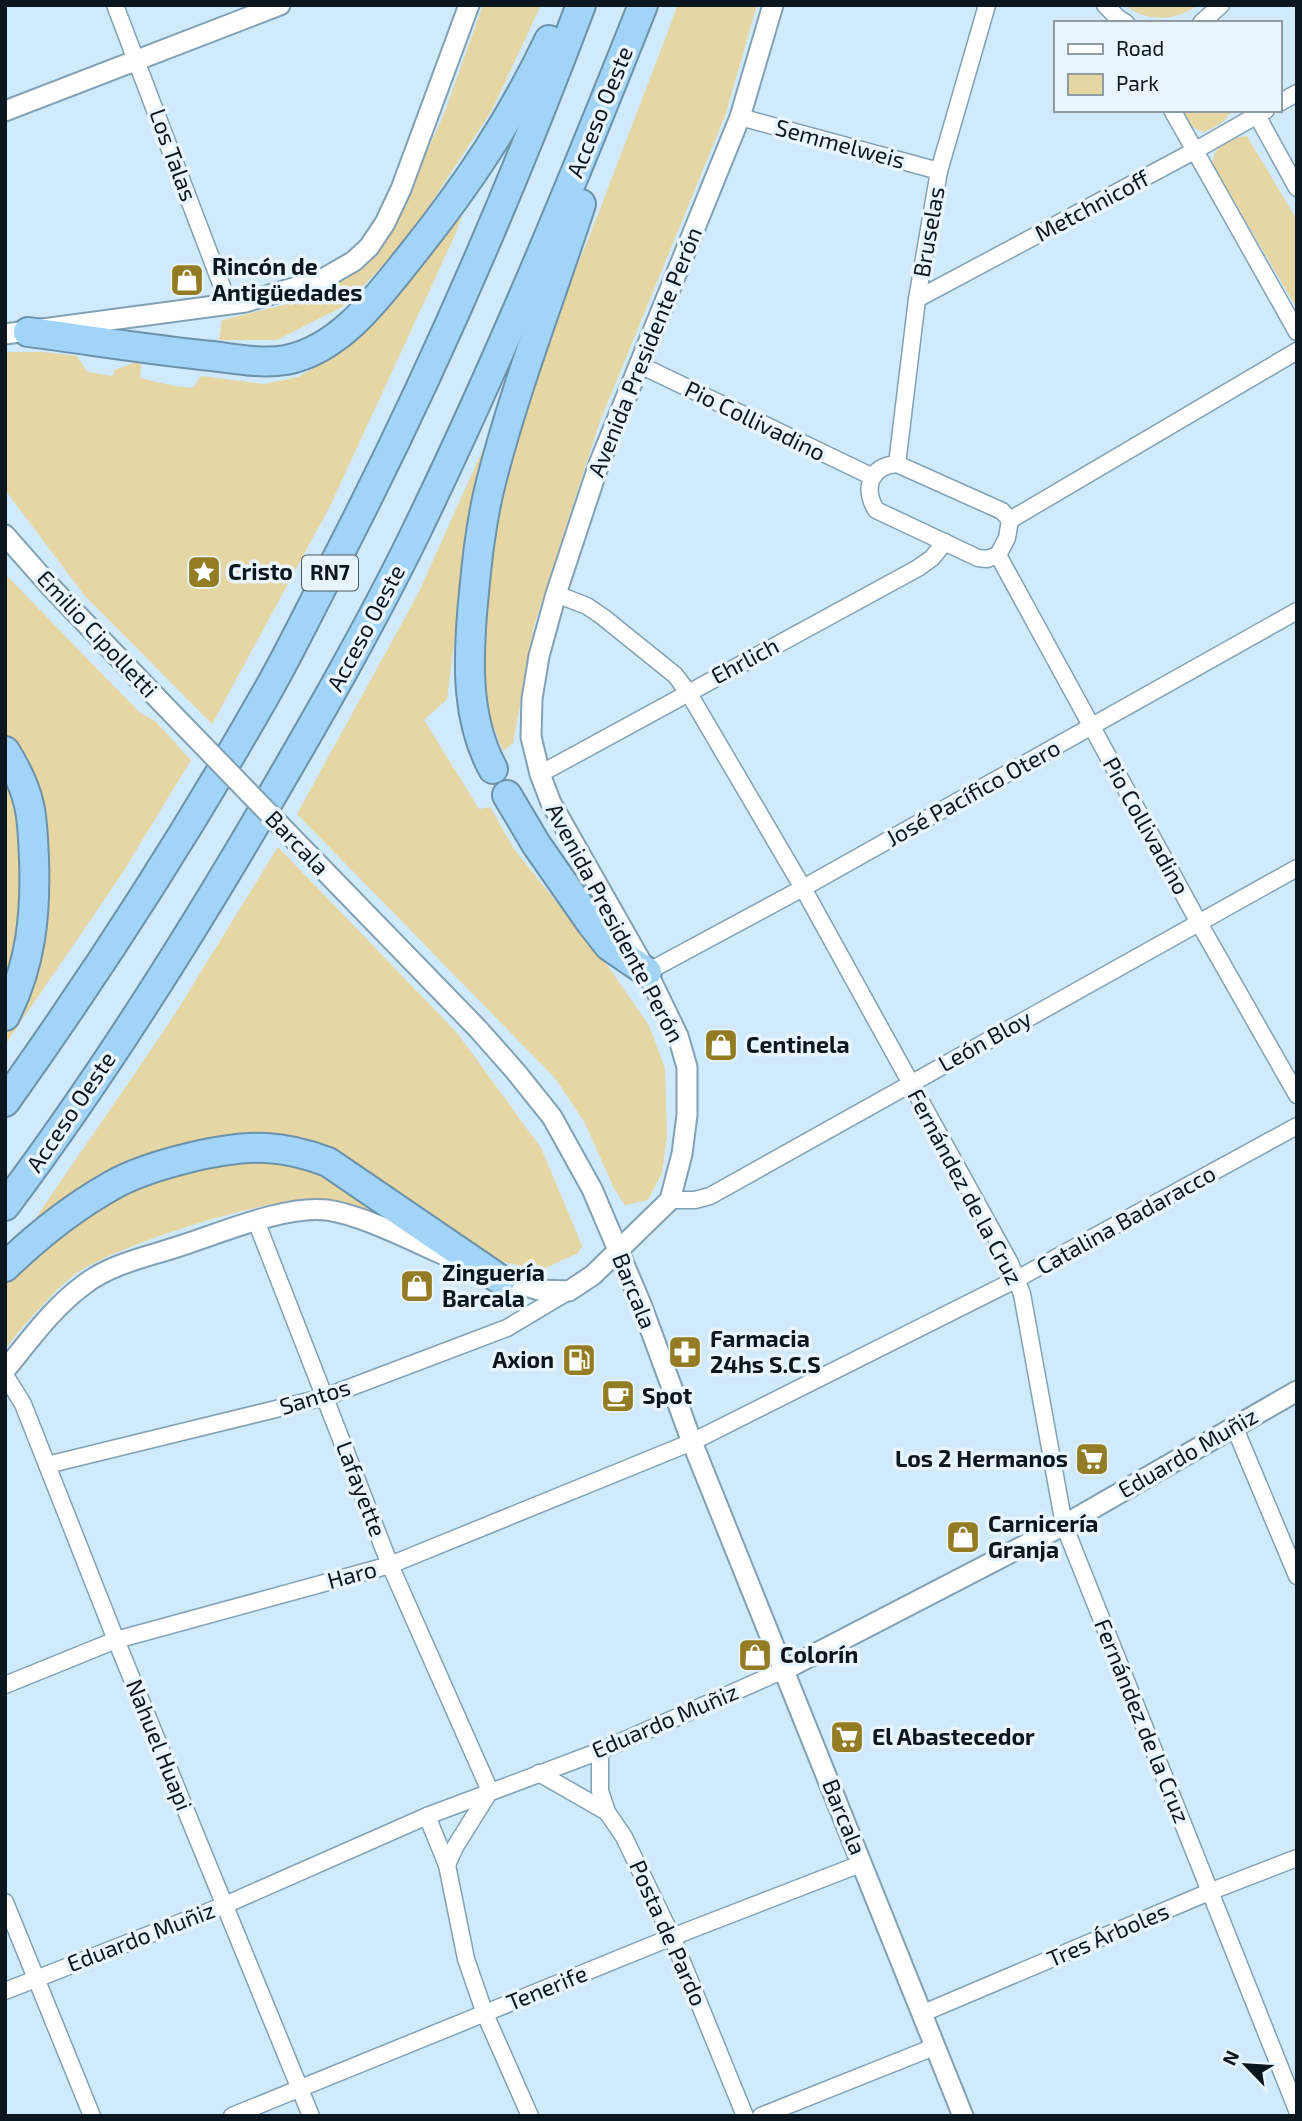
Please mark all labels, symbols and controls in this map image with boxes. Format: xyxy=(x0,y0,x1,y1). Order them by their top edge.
legend xyxy=(1054,21,1281,112)
text: Road xyxy=(1116,35,1164,60)
street label: Acceso Oeste xyxy=(560,42,638,181)
text: Park xyxy=(1116,70,1159,95)
street label: Los Talas xyxy=(144,105,204,205)
street label: Semmelweis xyxy=(772,112,908,174)
street label: Metchnicoff xyxy=(1030,163,1154,247)
street label: Bruselas xyxy=(906,184,950,279)
street label: Avenida Presidente Perón xyxy=(581,223,707,481)
place label: Rincón de Antigüedades xyxy=(212,252,362,306)
shop icon: Rincón de Antigüedades xyxy=(168,261,206,299)
street label: Pio Collivadino xyxy=(681,374,830,466)
place icon: Cristo xyxy=(185,553,223,591)
road number: RN7 xyxy=(302,556,358,590)
place label: Cristo xyxy=(228,557,293,585)
street label: Acceso Oeste xyxy=(320,560,410,696)
street label: Emilio Cipolletti xyxy=(32,564,164,703)
street label: Ehrlich xyxy=(706,631,783,690)
street label: José Pacífico Otero xyxy=(881,733,1064,852)
street label: Pio Collivadino xyxy=(1098,752,1196,899)
street label: Avenida Presidente Perón xyxy=(541,798,691,1047)
street label: Barcala xyxy=(260,804,335,881)
street label: León Bloy xyxy=(933,1003,1036,1077)
shop icon: Centinela xyxy=(702,1026,740,1064)
place label: Centinela xyxy=(746,1030,850,1058)
street label: Acceso Oeste xyxy=(20,1046,121,1177)
street label: Fernández de la Cruz xyxy=(902,1084,1029,1289)
street label: Catalina Badaracco xyxy=(1031,1158,1220,1280)
street label: Barcala xyxy=(607,1249,663,1333)
place label: Zinguería Barcala xyxy=(442,1258,545,1312)
shop icon: Zinguería Barcala xyxy=(398,1267,436,1305)
place label: Farmacia 24hs S.C.S xyxy=(710,1324,821,1378)
pharmacy icon: Farmacia 24hs S.C.S xyxy=(666,1333,704,1371)
fuel station icon: Axion xyxy=(560,1341,598,1379)
place label: Axion xyxy=(492,1345,554,1373)
street label: Santos xyxy=(276,1372,353,1420)
cafe icon: Spot xyxy=(599,1377,637,1415)
place label: Spot xyxy=(642,1381,692,1409)
street label: Eduardo Muñiz xyxy=(1113,1401,1262,1503)
street label: Lafayette xyxy=(331,1437,393,1540)
supermarket icon: Los 2 Hermanos xyxy=(1073,1440,1111,1478)
place label: Los 2 Hermanos xyxy=(895,1444,1068,1472)
place label: Carnicería Granja xyxy=(988,1509,1098,1563)
shop icon: Carnicería Granja xyxy=(944,1518,982,1556)
street label: Haro xyxy=(324,1554,380,1594)
street label: Fernández de la Cruz xyxy=(1089,1614,1197,1827)
shop icon: Colorín xyxy=(736,1636,774,1674)
place label: Colorín xyxy=(780,1640,858,1668)
street label: Nahuel Huapi xyxy=(121,1675,199,1814)
street label: Eduardo Muñiz xyxy=(587,1677,742,1763)
supermarket icon: El Abastecedor xyxy=(828,1718,866,1756)
place label: El Abastecedor xyxy=(872,1722,1035,1750)
street label: Barcala xyxy=(817,1775,873,1859)
street label: Posta de Pardo xyxy=(624,1855,714,2010)
street label: Eduardo Muñiz xyxy=(63,1895,219,1977)
street label: Tres Árboles xyxy=(1043,1896,1173,1972)
street label: Tenerife xyxy=(502,1958,591,2016)
north arrow xyxy=(1211,2030,1281,2100)
text: N xyxy=(1217,2047,1243,2069)

